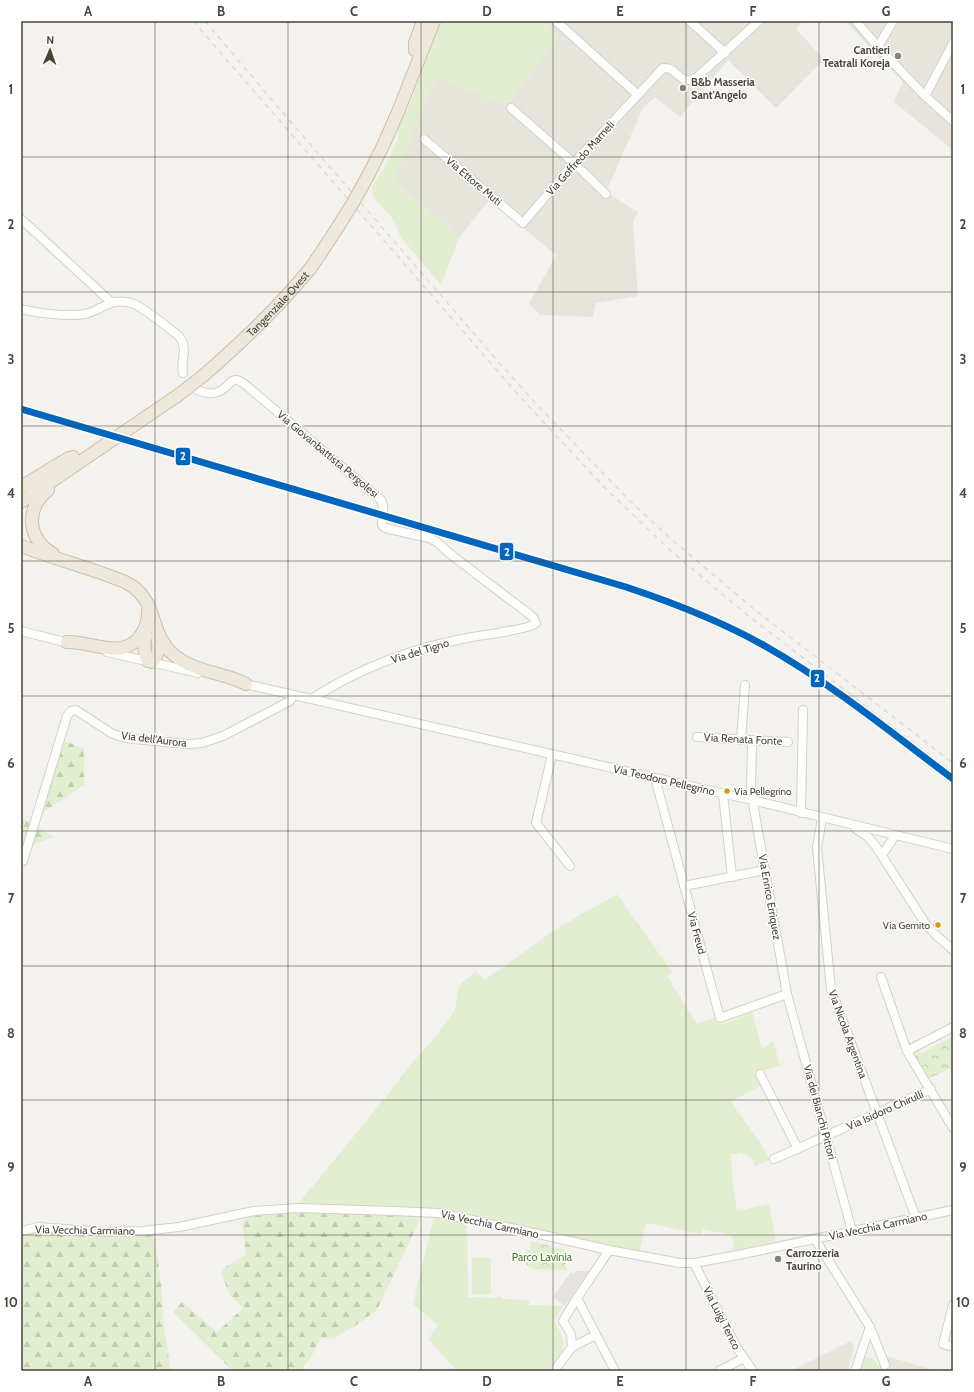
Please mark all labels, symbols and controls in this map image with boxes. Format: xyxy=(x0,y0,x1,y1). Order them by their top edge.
text: A xyxy=(84,3,93,19)
text: B xyxy=(217,3,225,19)
text: C xyxy=(350,3,358,19)
text: D xyxy=(482,3,492,19)
text: E xyxy=(616,3,624,19)
text: F xyxy=(750,3,757,19)
text: G xyxy=(882,3,891,19)
north arrow xyxy=(30,30,70,70)
text: N xyxy=(46,33,54,47)
place label: Cantieri Teatrali Koreja xyxy=(823,43,891,70)
marker: Cantieri Teatrali Koreja xyxy=(893,51,903,61)
place label: B&b Masseria Sant'Angelo xyxy=(691,75,755,102)
text: 1 xyxy=(9,81,13,97)
text: 1 xyxy=(961,81,965,97)
marker: B&b Masseria Sant'Angelo xyxy=(678,83,688,93)
street label: Via Goffredo Mameli xyxy=(543,118,617,198)
street label: Via Ettore Muti xyxy=(443,154,505,208)
text: 2 xyxy=(8,216,15,232)
text: 2 xyxy=(960,216,967,232)
street label: Tangenziale Ovest xyxy=(244,268,312,340)
text: 3 xyxy=(7,351,15,367)
text: 3 xyxy=(959,351,967,367)
street label: Via Giovanbattista Pergolesi xyxy=(274,407,382,501)
line badge: 2 xyxy=(175,447,191,466)
text: 2 xyxy=(180,449,186,463)
text: 4 xyxy=(7,485,15,501)
text: 4 xyxy=(959,485,967,501)
line badge: 2 xyxy=(499,542,514,561)
text: 2 xyxy=(504,545,510,559)
text: 5 xyxy=(8,620,15,636)
text: 5 xyxy=(960,620,967,636)
street label: Via del Tigno xyxy=(389,636,451,666)
line badge: 2 xyxy=(810,669,825,688)
text: 2 xyxy=(814,671,820,685)
street label: Via dell'Aurora xyxy=(120,728,188,750)
street label: Via Renata Fonte xyxy=(703,730,783,748)
text: 6 xyxy=(7,755,15,771)
text: 6 xyxy=(959,755,967,771)
street label: Via Teodoro Pellegrino xyxy=(612,761,716,799)
place label: Via Pellegrino xyxy=(734,785,792,798)
marker: Via Pellegrino xyxy=(722,786,732,796)
street label: Via Enrico Erriquez xyxy=(756,853,784,941)
text: 7 xyxy=(8,890,15,906)
text: 7 xyxy=(960,890,967,906)
street label: Via Freud xyxy=(685,910,709,956)
place label: Via Gemito xyxy=(883,919,930,932)
marker: Via Gemito xyxy=(933,920,943,930)
street label: Via Nicola Argentina xyxy=(825,988,871,1081)
text: 8 xyxy=(7,1025,15,1041)
text: 8 xyxy=(959,1025,967,1041)
street label: Via dei Bianchi Pittori xyxy=(801,1063,839,1161)
street label: Via Isidoro Chirulli xyxy=(844,1087,926,1133)
text: 9 xyxy=(7,1159,15,1175)
text: 9 xyxy=(959,1159,967,1175)
street label: Via Vecchia Carmiano xyxy=(440,1207,540,1241)
street label: Via Vecchia Carmiano xyxy=(828,1209,928,1243)
street label: Via Vecchia Carmiano xyxy=(35,1222,135,1238)
place label: Carrozzeria Taurino xyxy=(786,1246,840,1273)
park label: Parco Lavinia xyxy=(512,1250,573,1264)
marker: Carrozzeria Taurino xyxy=(773,1254,783,1264)
street label: Via Luigi Tenco xyxy=(700,1284,744,1352)
text: 10 xyxy=(4,1294,18,1310)
text: 10 xyxy=(956,1294,970,1310)
text: A xyxy=(84,1373,93,1389)
text: B xyxy=(217,1373,225,1389)
text: C xyxy=(350,1373,358,1389)
text: D xyxy=(482,1373,492,1389)
text: E xyxy=(616,1373,624,1389)
text: F xyxy=(750,1373,757,1389)
text: G xyxy=(882,1373,891,1389)

